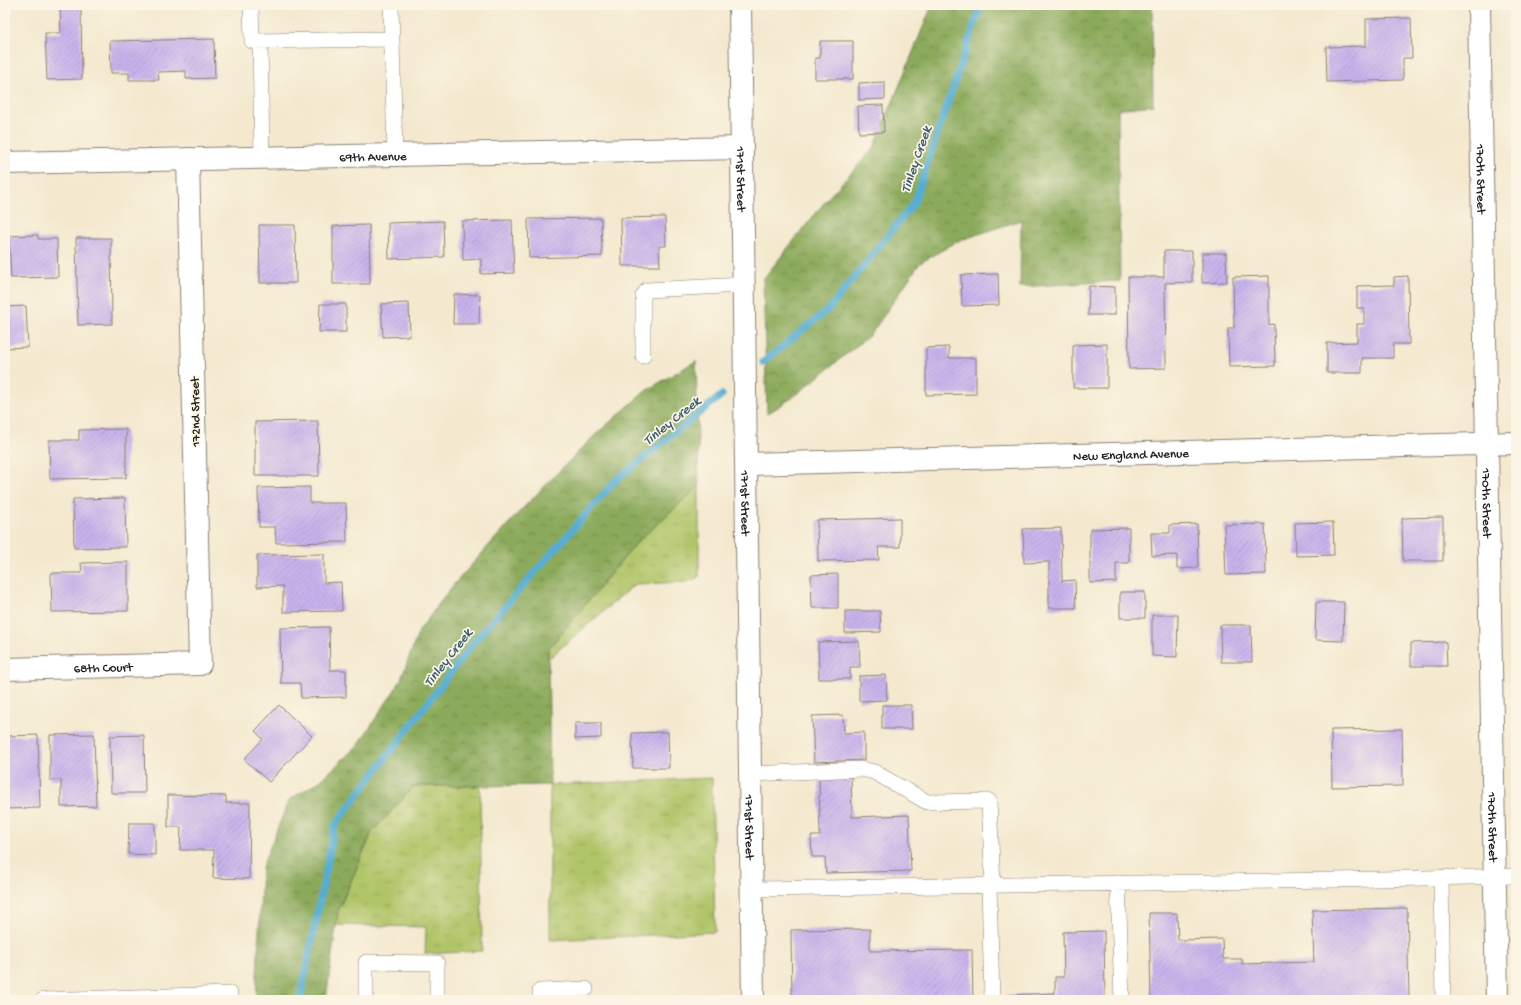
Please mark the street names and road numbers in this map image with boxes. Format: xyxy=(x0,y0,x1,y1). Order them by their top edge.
street label: 170th Street xyxy=(1472,143,1488,216)
street label: 171st Street xyxy=(732,145,748,213)
street label: 69th Avenue xyxy=(339,150,407,166)
street label: 172nd Street xyxy=(188,375,205,448)
street label: New England Avenue xyxy=(1073,447,1190,465)
street label: 170th Street xyxy=(1477,467,1494,540)
street label: 171st Street xyxy=(736,469,752,537)
street label: 68th Court xyxy=(73,661,134,677)
street label: 170th Street xyxy=(1483,791,1500,863)
street label: 171st Street xyxy=(740,793,756,861)

